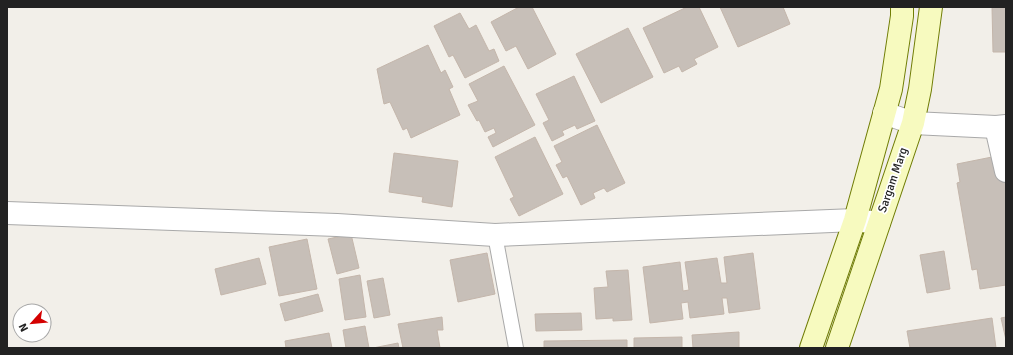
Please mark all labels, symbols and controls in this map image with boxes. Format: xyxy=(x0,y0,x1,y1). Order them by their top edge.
street label: Sargam Marg xyxy=(875,145,911,215)
north arrow xyxy=(12,303,52,343)
text: N xyxy=(16,321,31,334)

